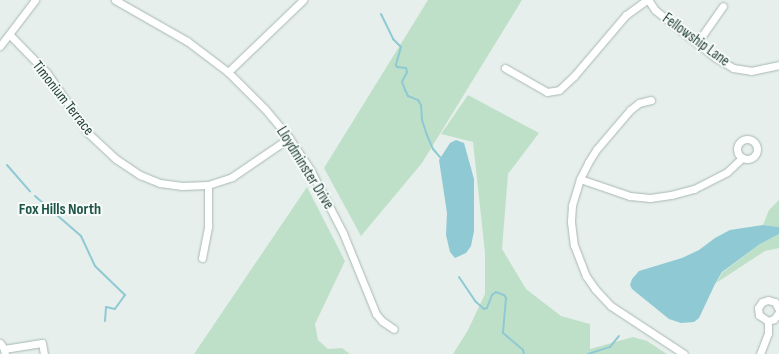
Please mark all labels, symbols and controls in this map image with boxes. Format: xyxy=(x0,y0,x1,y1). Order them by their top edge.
street label: Fellowship Lane xyxy=(659,10,733,70)
street label: Timonium Terrace xyxy=(28,57,98,139)
street label: Lloydminster Drive xyxy=(272,123,338,213)
district label: Fox Hills North xyxy=(19,200,101,220)

